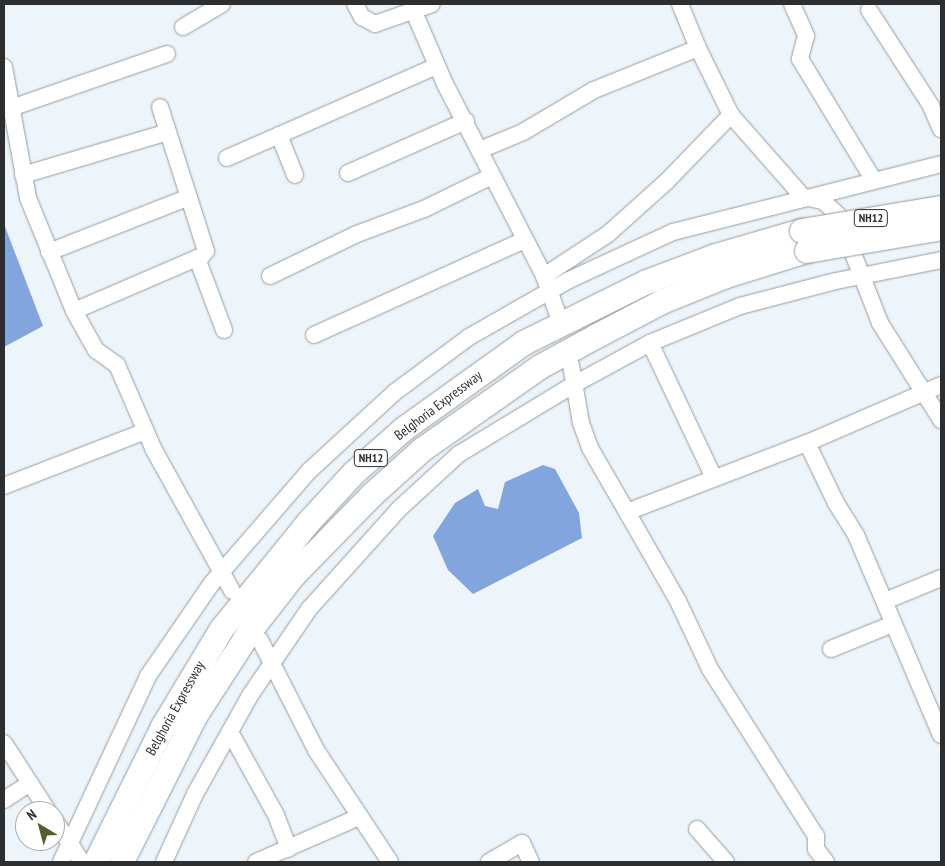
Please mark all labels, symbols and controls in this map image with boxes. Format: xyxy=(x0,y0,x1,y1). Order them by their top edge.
road number: NH12 xyxy=(854,208,888,228)
street label: Belghoria Expressway xyxy=(391,367,485,443)
road number: NH12 xyxy=(354,448,388,468)
street label: Belghoria Expressway xyxy=(142,658,208,758)
north arrow xyxy=(15,801,65,851)
text: N xyxy=(23,805,40,824)

